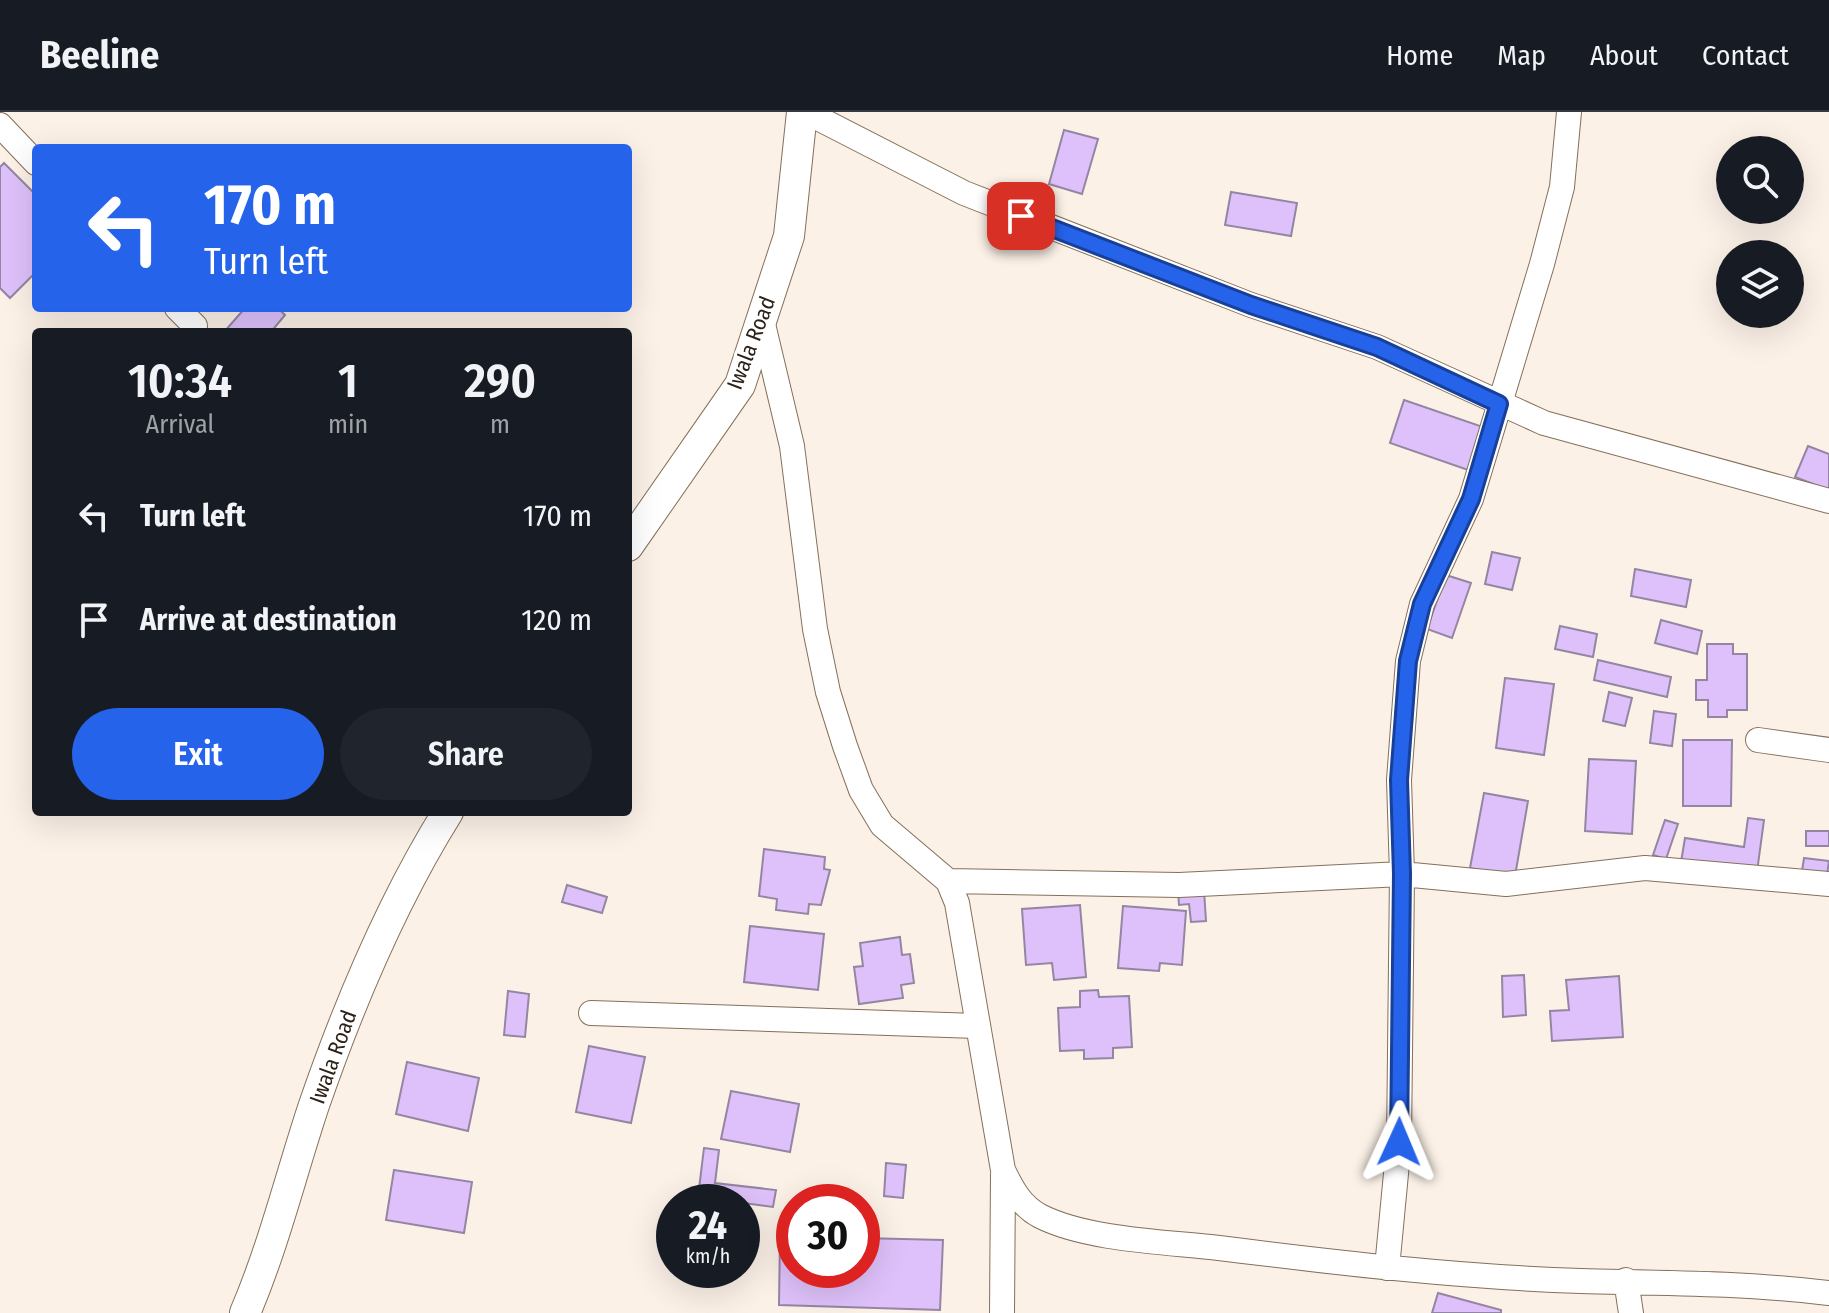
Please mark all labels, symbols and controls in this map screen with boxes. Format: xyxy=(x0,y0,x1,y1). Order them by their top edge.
text: Beeline xyxy=(40,32,159,78)
text: Home xyxy=(1386,39,1453,72)
text: Map xyxy=(1497,39,1546,72)
text: About xyxy=(1590,39,1658,72)
text: Contact xyxy=(1702,39,1789,72)
map controls xyxy=(1716,136,1804,328)
button: search xyxy=(1716,136,1804,224)
text: 170 m xyxy=(204,172,336,239)
icon: left xyxy=(72,176,176,280)
pin xyxy=(987,182,1055,250)
icon: arrive xyxy=(999,194,1043,238)
text: Turn left xyxy=(204,240,328,284)
button: layers xyxy=(1716,240,1804,328)
street label: Iwala Road xyxy=(721,293,781,393)
text: 10:34 xyxy=(128,352,232,410)
text: 1 xyxy=(338,352,358,410)
text: 290 xyxy=(464,352,536,410)
text: Arrival xyxy=(145,409,214,440)
text: min xyxy=(328,409,368,440)
text: m xyxy=(490,409,510,440)
icon: left xyxy=(72,494,116,538)
text: Turn left xyxy=(140,498,246,534)
text: 170 m xyxy=(523,498,592,534)
icon: arrive xyxy=(72,598,116,642)
text: Arrive at destination xyxy=(140,602,397,638)
text: 120 m xyxy=(521,602,592,638)
button: Exit xyxy=(72,708,324,800)
button: Share xyxy=(340,708,592,800)
street label: Iwala Road xyxy=(304,1006,362,1108)
position arrow xyxy=(1357,1100,1441,1184)
speed limit sign: 30 xyxy=(776,1184,880,1288)
text: 24 xyxy=(689,1202,727,1250)
text: km/h xyxy=(686,1244,730,1268)

